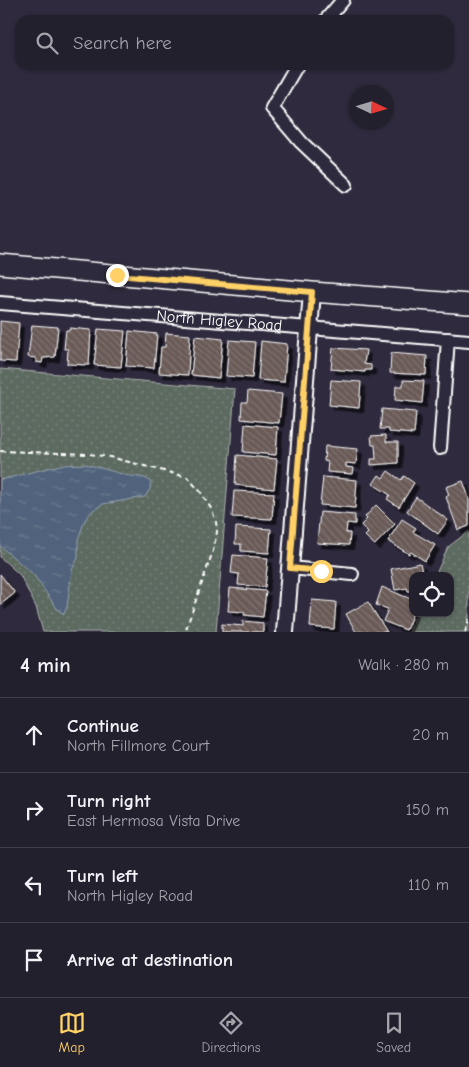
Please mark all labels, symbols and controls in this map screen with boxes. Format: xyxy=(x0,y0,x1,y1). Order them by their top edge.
search box xyxy=(15,15,454,70)
icon: search xyxy=(33,29,61,57)
text: Search here xyxy=(73,32,172,54)
north arrow xyxy=(349,85,394,130)
route end xyxy=(106,264,129,287)
street label: North Higley Road xyxy=(156,307,283,335)
route start xyxy=(310,560,333,583)
map controls xyxy=(409,572,454,617)
button: locate xyxy=(409,572,454,617)
text: 4 min xyxy=(20,653,71,677)
text: Walk · 280 m xyxy=(358,656,449,674)
text: Continue xyxy=(67,715,139,737)
icon: ahead xyxy=(20,721,48,749)
text: 20 m xyxy=(412,726,449,744)
text: North Fillmore Court xyxy=(67,737,209,755)
text: Turn right xyxy=(67,790,151,812)
icon: right xyxy=(20,796,48,824)
text: 150 m xyxy=(406,801,449,819)
text: East Hermosa Vista Drive xyxy=(67,812,240,830)
text: Turn left xyxy=(67,865,138,887)
icon: left xyxy=(20,871,48,899)
text: 110 m xyxy=(408,876,449,894)
text: North Higley Road xyxy=(67,887,193,905)
icon: arrive xyxy=(20,946,48,974)
text: Arrive at destination xyxy=(67,949,233,971)
tab: Map xyxy=(58,1009,86,1056)
tab: Directions xyxy=(201,1009,261,1056)
tab: Saved xyxy=(376,1009,411,1056)

